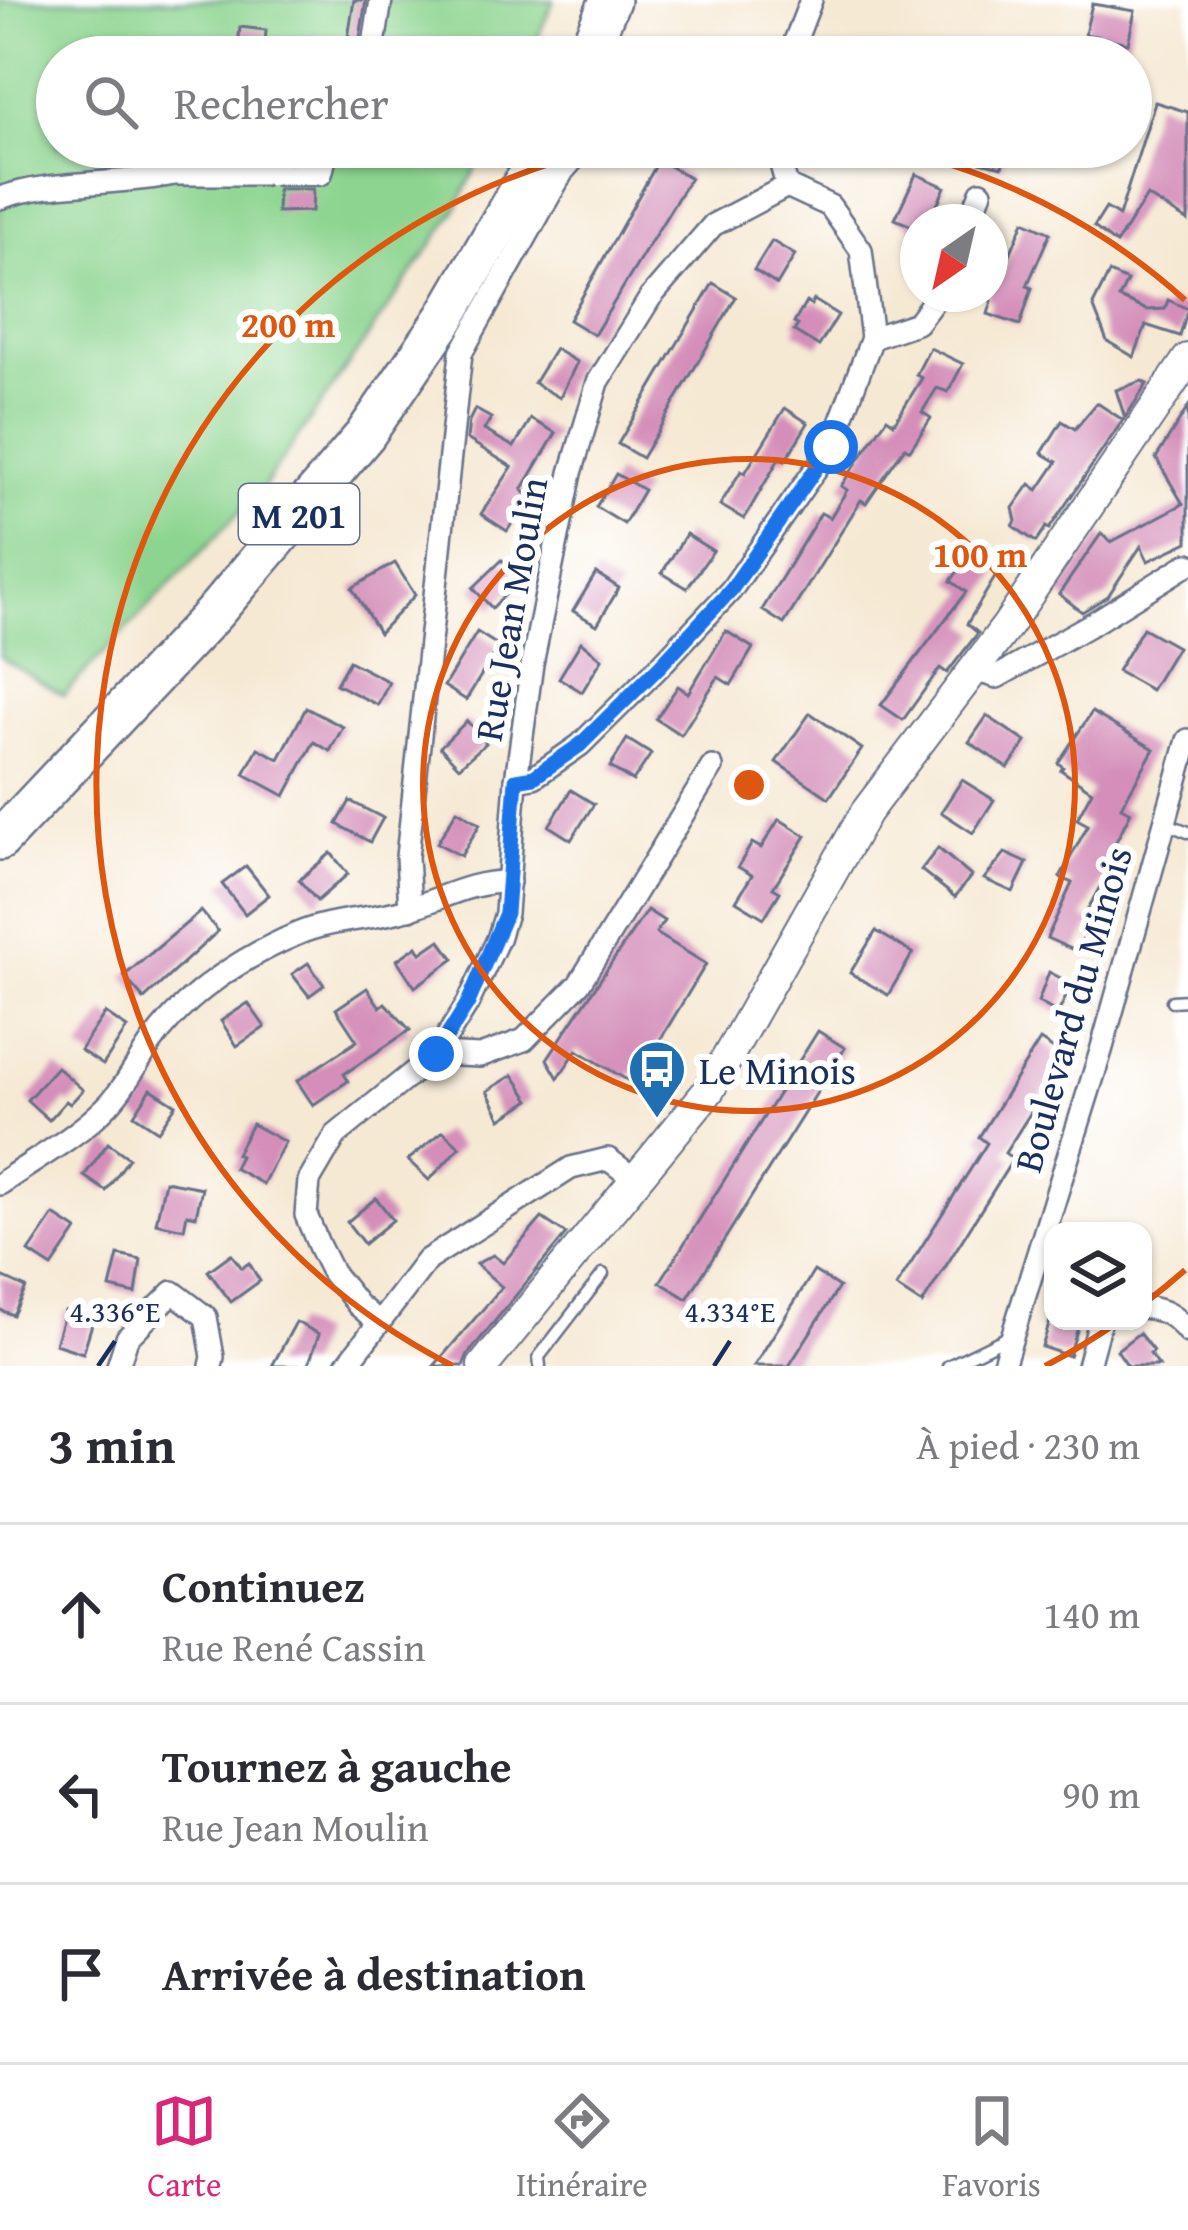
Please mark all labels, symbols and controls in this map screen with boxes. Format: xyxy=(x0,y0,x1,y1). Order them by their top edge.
search box xyxy=(36,36,1152,168)
icon: search xyxy=(78,69,144,135)
text: Rechercher xyxy=(174,70,389,135)
north arrow xyxy=(900,204,1008,312)
text: 200 m xyxy=(241,297,336,350)
route start xyxy=(804,420,858,474)
street label: Rue Jean Moulin xyxy=(459,473,561,745)
road number: M 201 xyxy=(239,484,359,544)
text: 100 m xyxy=(933,527,1028,580)
centre of rings xyxy=(728,764,770,806)
street label: Boulevard du Minois xyxy=(998,840,1146,1178)
route end xyxy=(409,1027,463,1081)
bus stop icon: Le Minois xyxy=(626,1038,688,1120)
place label: Le Minois xyxy=(699,1041,856,1098)
map controls xyxy=(1044,1222,1152,1330)
button: layers xyxy=(1044,1222,1152,1330)
text: 4.336°E xyxy=(70,1289,160,1333)
text: 4.334°E xyxy=(685,1289,775,1333)
text: 3 min xyxy=(48,1407,175,1482)
text: À pied · 230 m xyxy=(916,1416,1140,1473)
text: Continuez xyxy=(162,1553,365,1618)
icon: ahead xyxy=(48,1581,114,1647)
text: 140 m xyxy=(1043,1585,1140,1642)
text: Rue René Cassin xyxy=(162,1618,425,1675)
text: Tournez à gauche xyxy=(162,1733,512,1798)
icon: left xyxy=(48,1761,114,1827)
text: 90 m xyxy=(1062,1765,1140,1822)
text: Rue Jean Moulin xyxy=(162,1798,429,1855)
icon: arrive xyxy=(48,1941,114,2007)
text: Arrivée à destination xyxy=(162,1941,586,2006)
tab: Carte xyxy=(147,2088,222,2208)
tab: Itinéraire xyxy=(516,2088,648,2208)
tab: Favoris xyxy=(942,2088,1041,2208)

